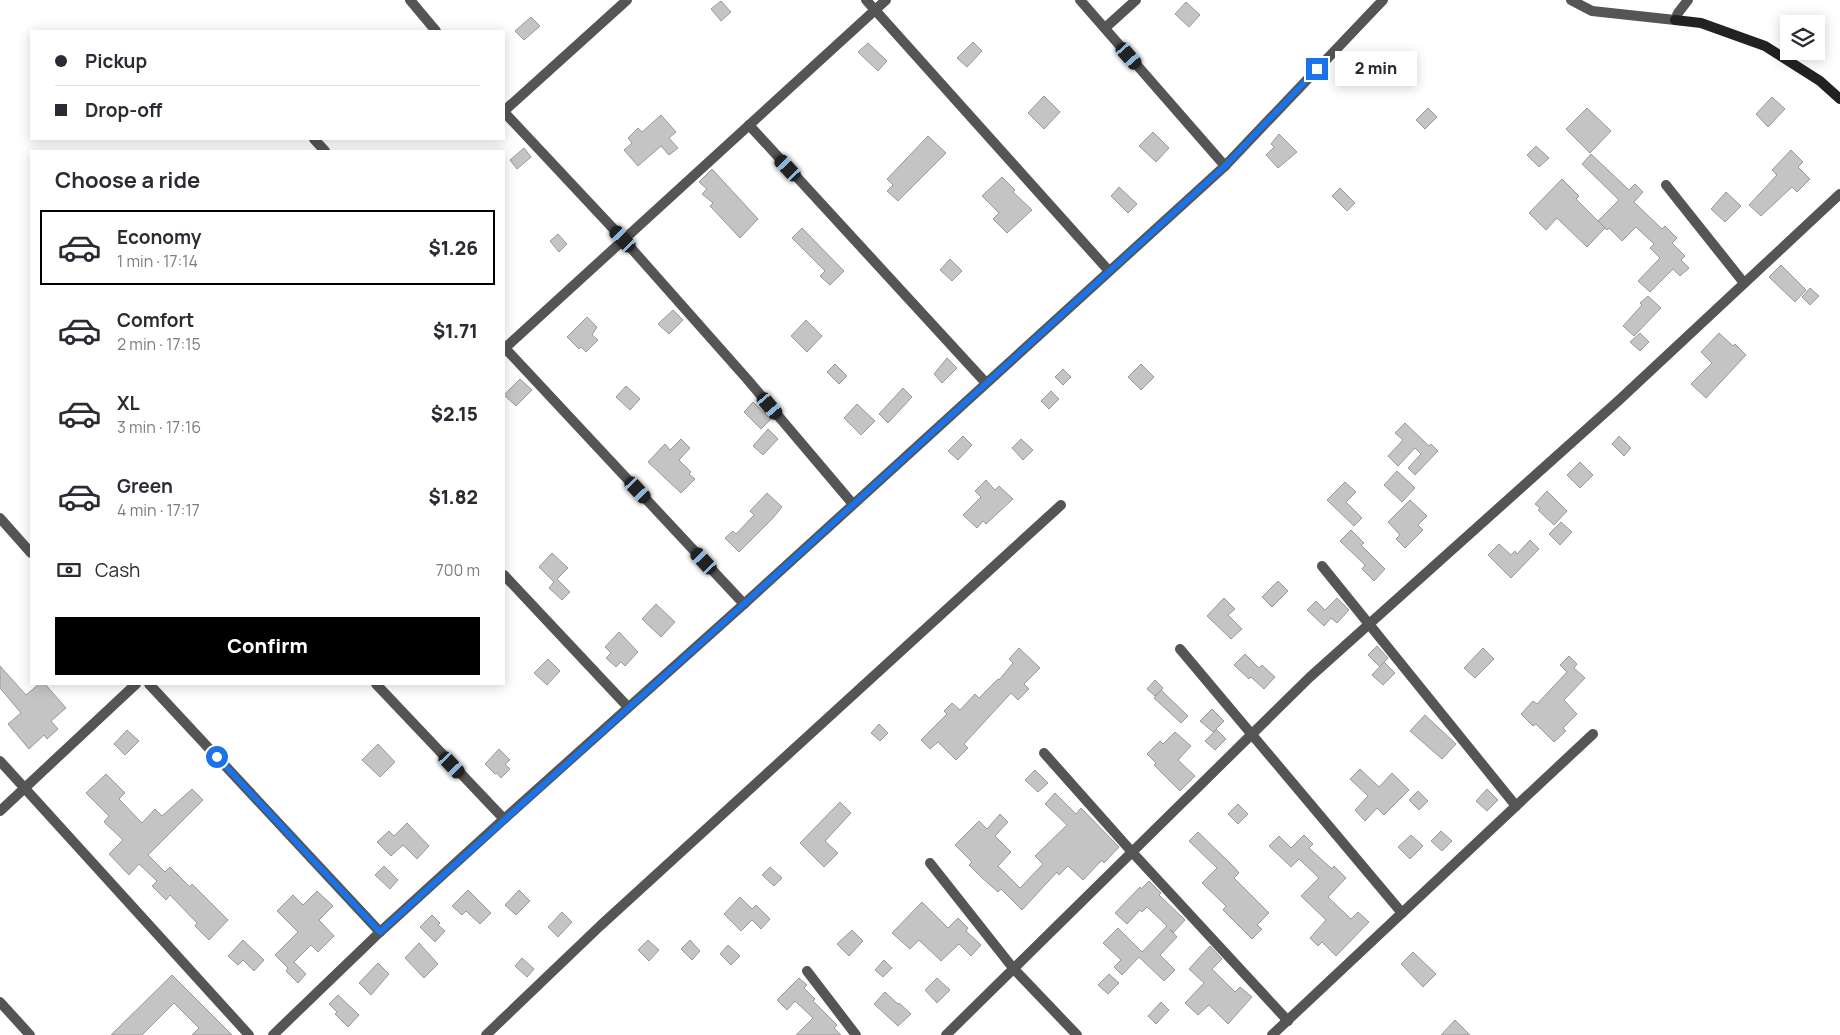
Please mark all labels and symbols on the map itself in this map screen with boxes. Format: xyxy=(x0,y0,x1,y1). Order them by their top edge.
car xyxy=(1113,40,1144,72)
callout: 2 min xyxy=(1334,52,1417,86)
route end xyxy=(1306,58,1328,80)
car xyxy=(772,152,803,184)
car xyxy=(607,223,638,255)
car xyxy=(754,390,785,422)
car xyxy=(622,474,653,506)
car xyxy=(688,545,719,577)
route start xyxy=(206,746,228,768)
car xyxy=(436,749,467,781)

